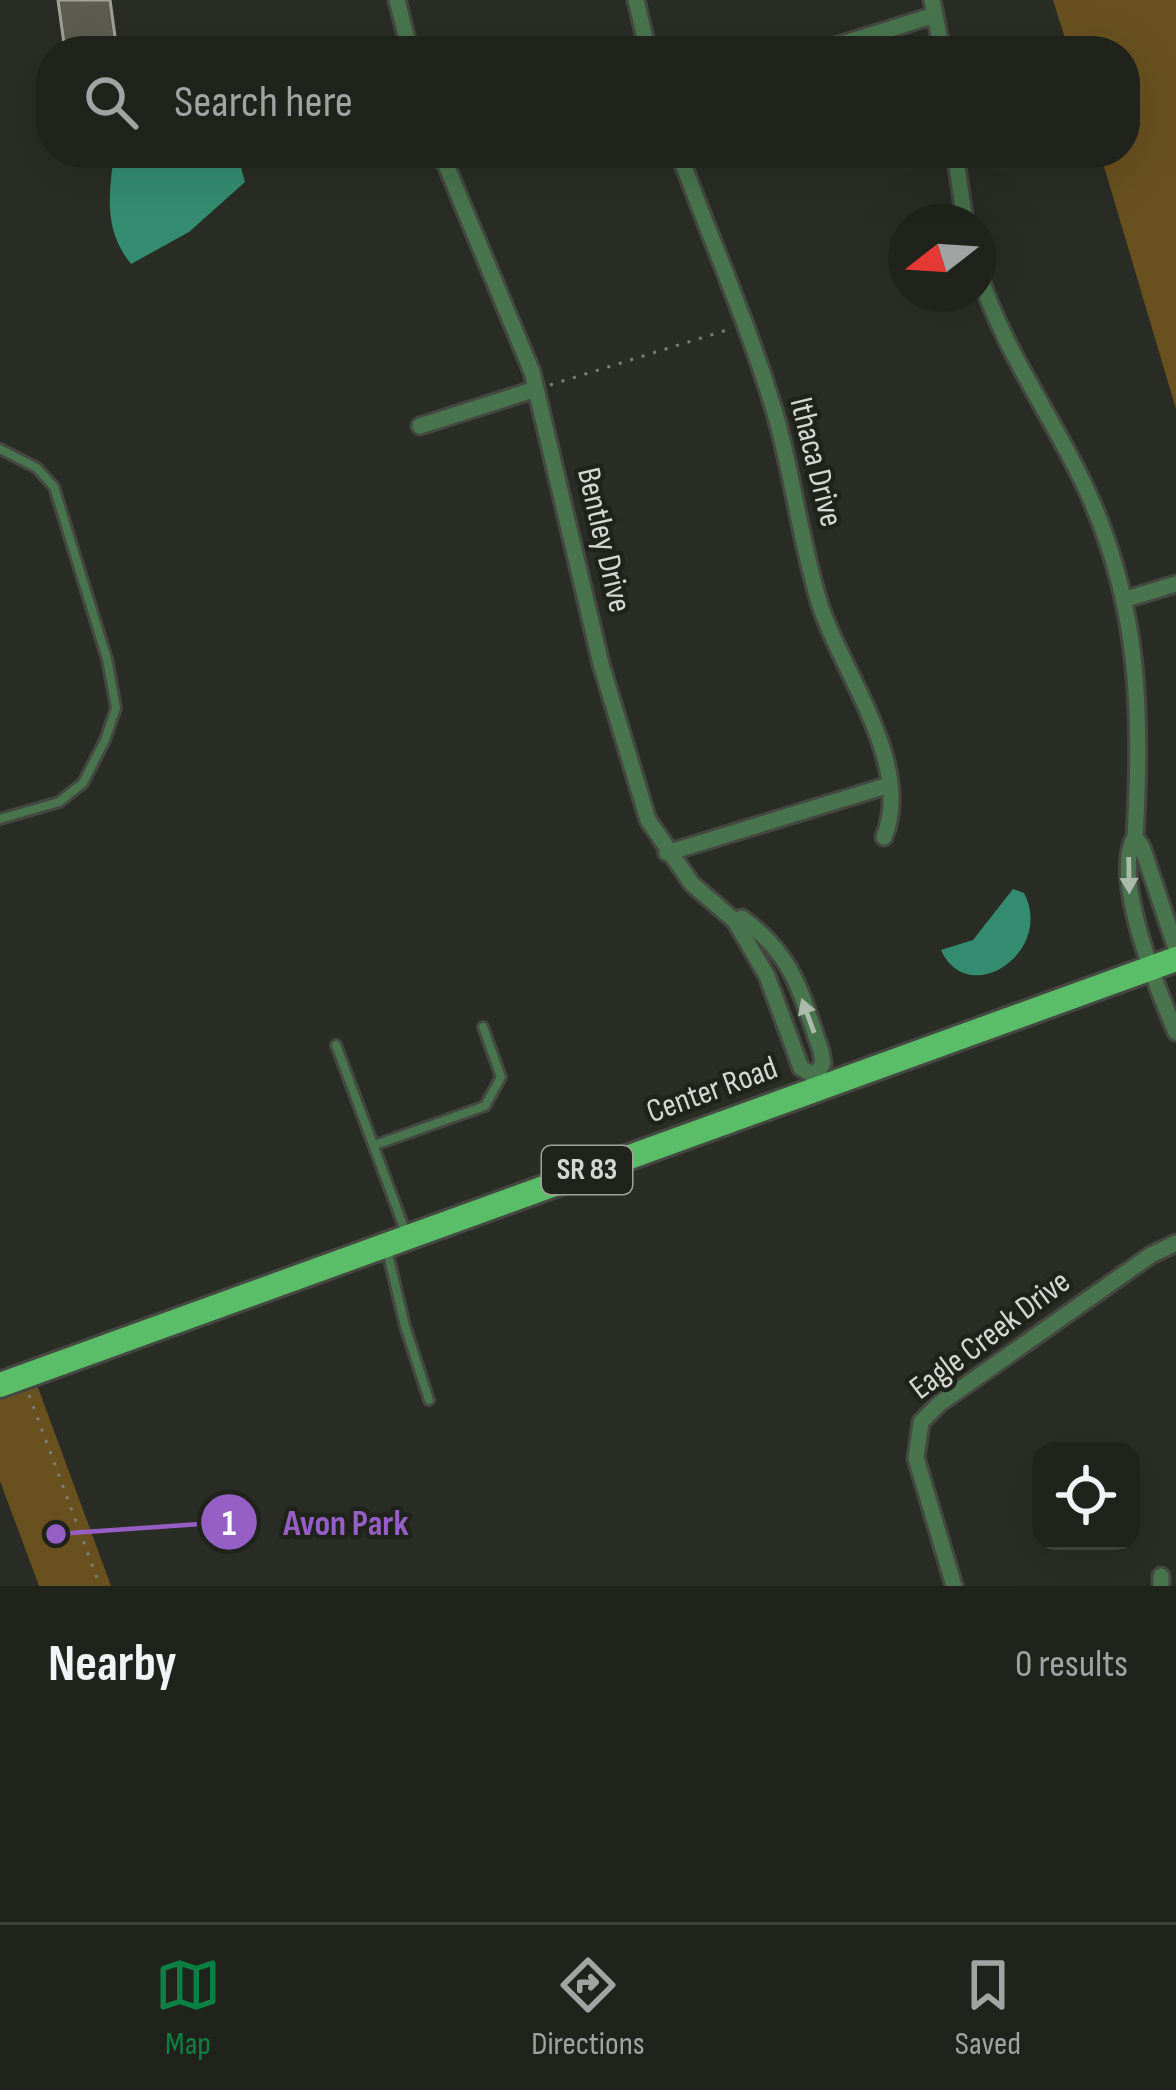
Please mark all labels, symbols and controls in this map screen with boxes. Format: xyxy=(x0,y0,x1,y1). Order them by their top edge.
search box xyxy=(36,36,1140,168)
icon: search xyxy=(78,69,144,135)
text: Search here xyxy=(174,75,353,130)
north arrow xyxy=(888,204,996,312)
street label: Ithaca Drive xyxy=(781,393,851,531)
street label: Bentley Drive xyxy=(568,464,640,616)
one-way arrow xyxy=(1119,857,1139,895)
one-way arrow xyxy=(798,998,816,1034)
street label: Center Road xyxy=(641,1048,783,1132)
road number: SR 83 xyxy=(542,1146,632,1194)
street label: Eagle Creek Drive xyxy=(902,1262,1078,1408)
map controls xyxy=(1032,1442,1140,1550)
button: locate xyxy=(1032,1442,1140,1550)
callout: Avon Park xyxy=(199,1486,433,1558)
text: 1 xyxy=(222,1503,236,1546)
text: Avon Park xyxy=(282,1503,409,1546)
text: Nearby xyxy=(48,1634,177,1695)
text: 0 results xyxy=(1015,1641,1128,1688)
tab: Map xyxy=(155,1952,221,2064)
tab: Directions xyxy=(531,1952,645,2064)
tab: Saved xyxy=(955,1952,1021,2064)

